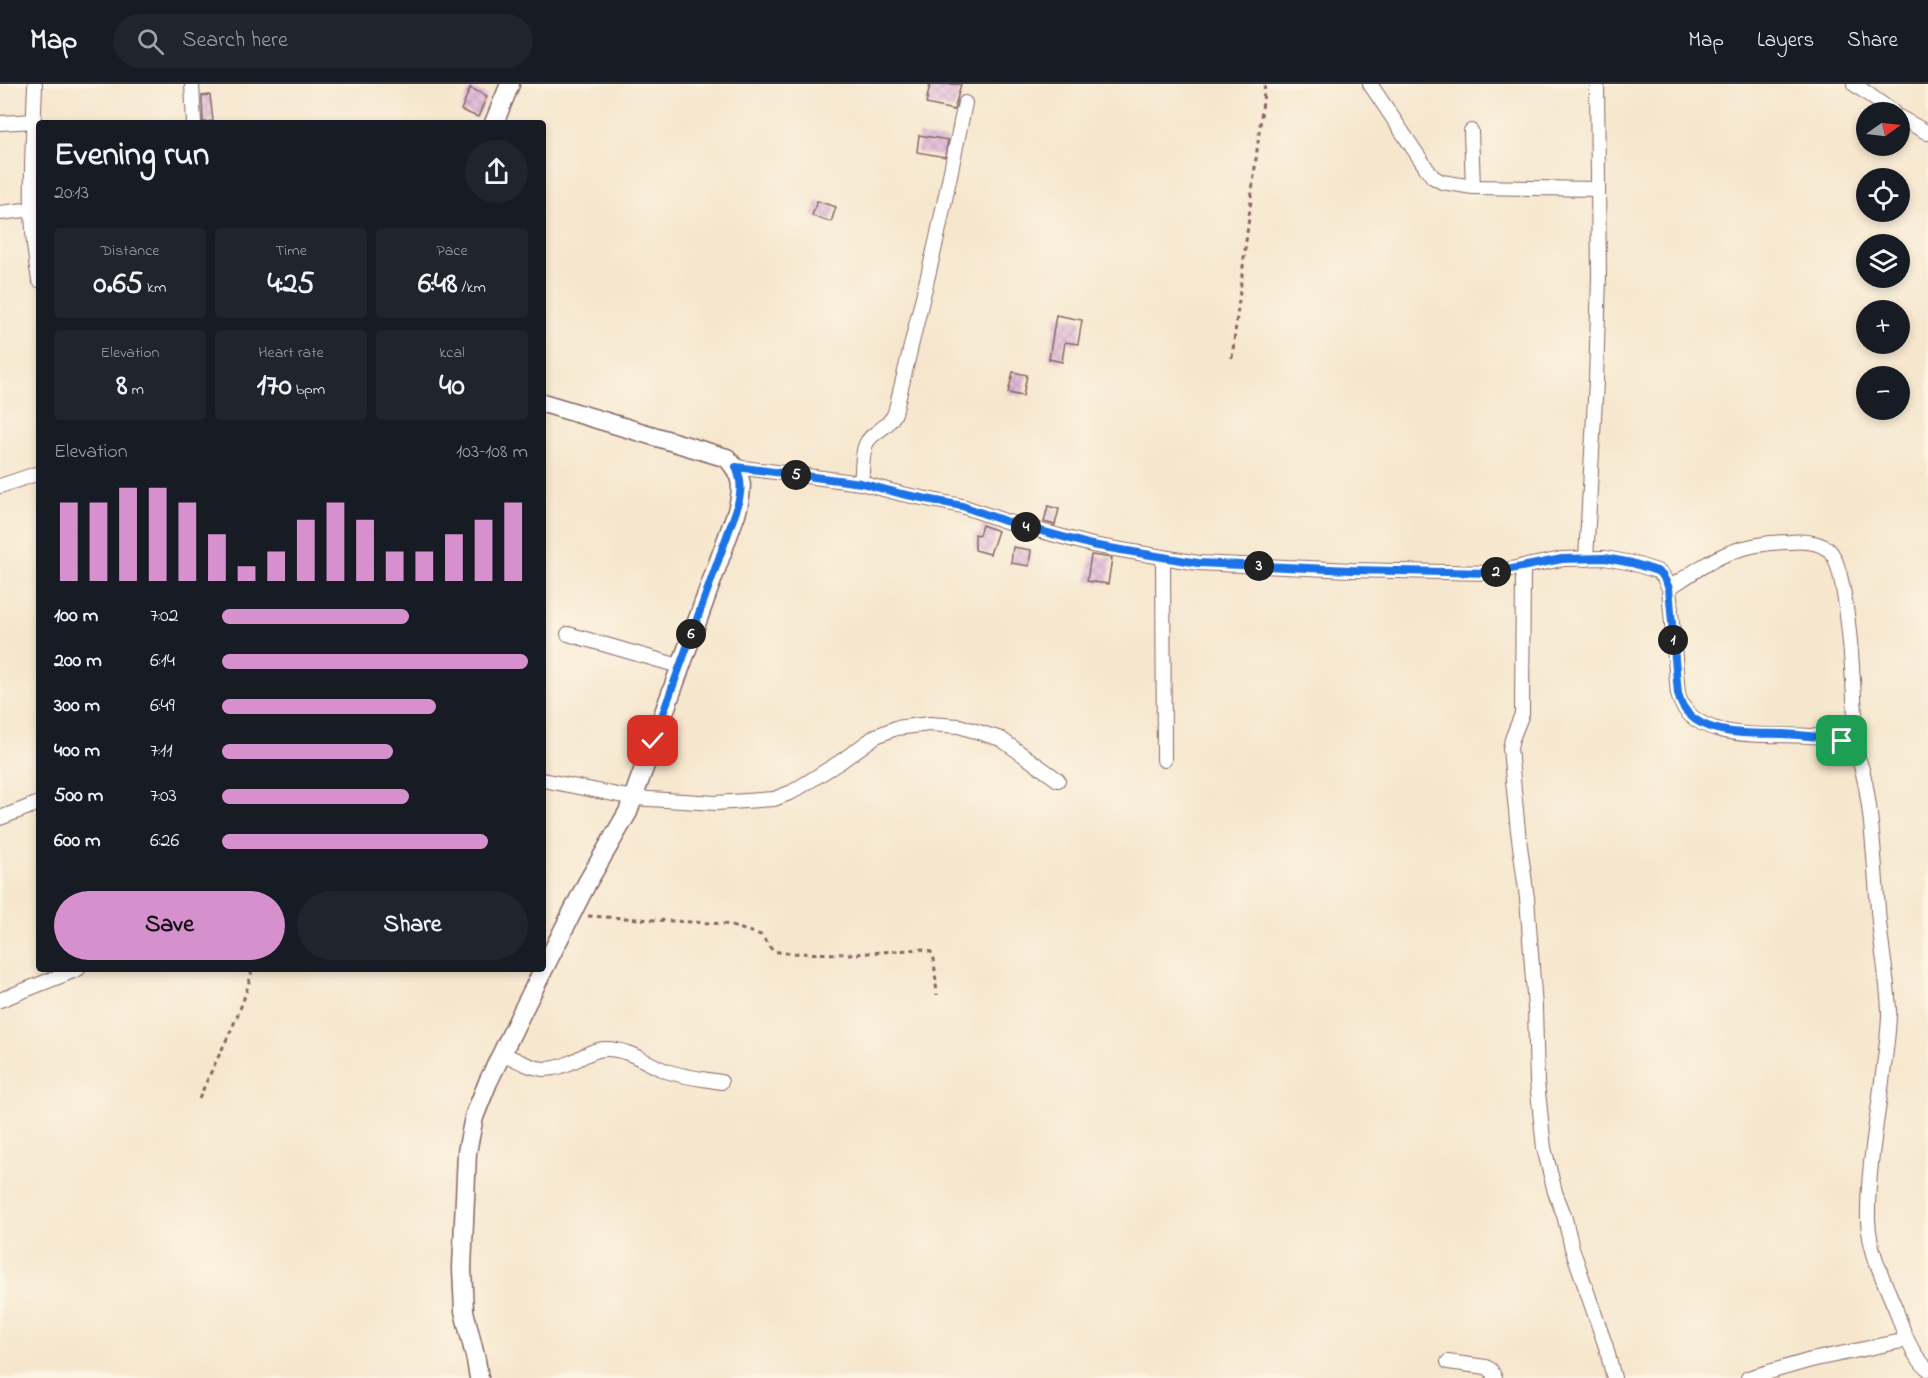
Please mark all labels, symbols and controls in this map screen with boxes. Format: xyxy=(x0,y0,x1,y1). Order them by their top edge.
search box xyxy=(113,14,533,68)
text: Map xyxy=(30,21,77,62)
icon: search xyxy=(134,25,167,58)
text: Search here xyxy=(182,25,288,57)
text: Map xyxy=(1688,26,1724,56)
text: Layers xyxy=(1757,26,1814,56)
text: Share xyxy=(1847,26,1898,56)
north arrow xyxy=(1856,102,1910,156)
map controls xyxy=(1856,102,1910,420)
text: Evening run xyxy=(54,132,209,180)
button: share xyxy=(465,140,528,203)
button: locate xyxy=(1856,168,1910,222)
text: 20:13 xyxy=(54,179,89,208)
button: layers xyxy=(1856,234,1910,288)
text: Distance xyxy=(101,239,159,263)
text: Time xyxy=(275,239,307,263)
text: Pace xyxy=(436,239,468,263)
text: 0.65 xyxy=(94,263,143,307)
text: 4:25 xyxy=(268,263,314,307)
text: 6:48 xyxy=(418,263,457,307)
text: km xyxy=(143,276,166,300)
text: /km xyxy=(457,276,486,300)
button: + xyxy=(1856,300,1910,354)
text: Elevation xyxy=(101,341,159,365)
text: Heart rate xyxy=(258,341,324,365)
text: kcal xyxy=(439,341,465,365)
text: 8 xyxy=(116,365,127,409)
text: 170 xyxy=(257,365,292,409)
text: 40 xyxy=(439,365,465,409)
button: − xyxy=(1856,366,1910,420)
text: m xyxy=(127,378,144,402)
text: bpm xyxy=(292,378,325,402)
text: Elevation xyxy=(54,438,128,467)
text: 103–108 m xyxy=(456,438,528,467)
pin: 5 xyxy=(781,460,811,490)
text: 5 xyxy=(791,463,801,487)
pin: 4 xyxy=(1011,512,1041,542)
text: 4 xyxy=(1023,515,1029,539)
pin: 3 xyxy=(1244,551,1274,581)
text: 3 xyxy=(1256,554,1262,578)
pin: 2 xyxy=(1481,557,1511,587)
text: 2 xyxy=(1492,560,1500,584)
text: 100 m xyxy=(54,602,98,631)
text: 7:02 xyxy=(150,602,179,631)
pin: 6 xyxy=(676,619,706,649)
text: 6 xyxy=(687,622,695,646)
pin: 1 xyxy=(1658,625,1688,655)
text: 1 xyxy=(1670,628,1676,652)
text: 200 m xyxy=(54,647,102,676)
text: 6:14 xyxy=(150,647,175,676)
text: 300 m xyxy=(54,692,100,721)
text: 6:49 xyxy=(150,692,175,721)
pin xyxy=(627,715,678,766)
pin xyxy=(1816,715,1867,766)
icon: check xyxy=(636,724,669,757)
icon: arrive xyxy=(1825,724,1858,757)
text: 400 m xyxy=(54,737,100,766)
text: 7:11 xyxy=(150,737,173,766)
text: 500 m xyxy=(54,782,103,811)
text: 7:03 xyxy=(150,782,177,811)
text: 600 m xyxy=(54,827,101,856)
text: 6:26 xyxy=(150,827,179,856)
button: Save xyxy=(54,891,285,960)
button: Share xyxy=(297,891,528,960)

